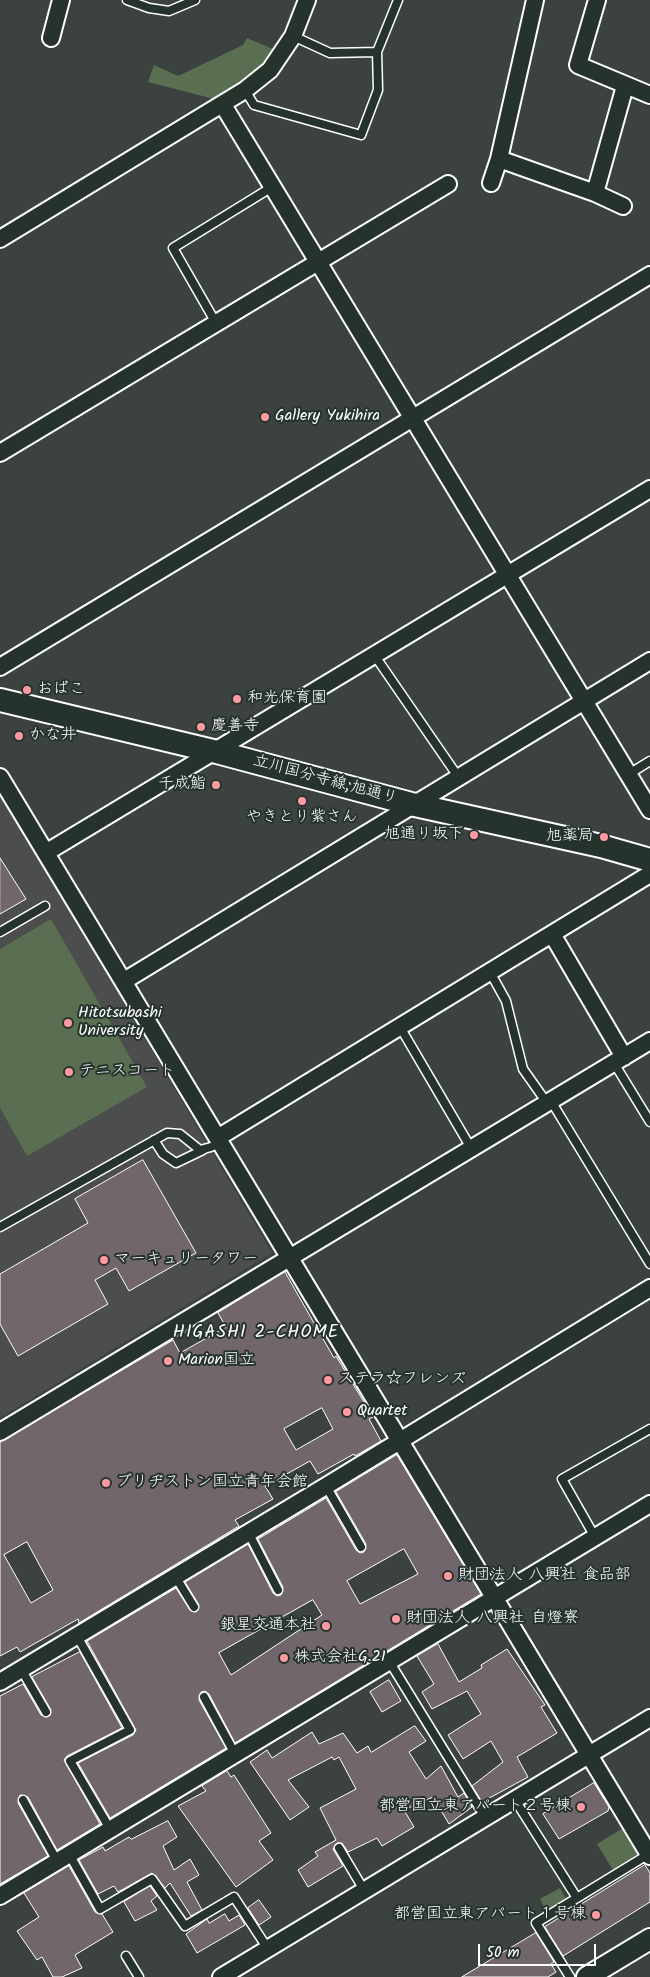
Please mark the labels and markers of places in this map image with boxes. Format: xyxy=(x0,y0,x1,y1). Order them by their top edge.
place label: Gallery Yukihira xyxy=(275,407,380,427)
marker: Gallery Yukihira xyxy=(259,411,271,423)
place label: おばこ xyxy=(37,680,85,700)
marker: おばこ xyxy=(21,684,33,696)
place label: 和光保育園 xyxy=(247,689,327,709)
marker: 和光保育園 xyxy=(231,693,243,705)
place label: 慶善寺 xyxy=(211,717,259,737)
marker: 慶善寺 xyxy=(195,721,207,733)
place label: かな井 xyxy=(29,726,77,746)
marker: かな井 xyxy=(13,730,25,742)
place label: 千成鮨 xyxy=(158,775,206,795)
marker: 千成鮨 xyxy=(210,779,222,791)
marker: やきとり紫さん xyxy=(296,795,308,807)
place label: やきとり紫さん xyxy=(246,808,358,828)
place label: 旭通り坂下 xyxy=(384,825,464,845)
place label: 旭薬局 xyxy=(546,827,594,847)
marker: 旭通り坂下 xyxy=(468,829,480,841)
marker: 旭薬局 xyxy=(598,831,610,843)
place label: Hitotsubashi University xyxy=(78,1004,162,1042)
marker: Hitotsubashi University xyxy=(62,1017,74,1029)
place label: テニスコート xyxy=(79,1062,175,1082)
marker: テニスコート xyxy=(63,1066,75,1078)
place label: マーキュリータワー xyxy=(114,1250,258,1270)
marker: マーキュリータワー xyxy=(98,1254,110,1266)
place label: Marion国立 xyxy=(178,1351,255,1371)
marker: Marion国立 xyxy=(162,1355,174,1367)
place label: ステラ☆フレンズ xyxy=(338,1370,466,1390)
marker: ステラ☆フレンズ xyxy=(322,1374,334,1386)
place label: Quartet xyxy=(357,1402,407,1422)
marker: Quartet xyxy=(341,1406,353,1418)
place label: ブリヂストン国立青年会館 xyxy=(116,1473,308,1493)
marker: ブリヂストン国立青年会館 xyxy=(100,1477,112,1489)
place label: 財団法人 八興社 食品部 xyxy=(458,1566,631,1586)
marker: 財団法人 八興社 食品部 xyxy=(442,1570,454,1582)
place label: 財団法人 八興社 自燈寮 xyxy=(406,1609,579,1629)
marker: 財団法人 八興社 自燈寮 xyxy=(390,1613,402,1625)
place label: 銀星交通本社 xyxy=(220,1616,316,1636)
marker: 銀星交通本社 xyxy=(320,1620,332,1632)
place label: 株式会社G.21 xyxy=(294,1648,386,1668)
marker: 株式会社G.21 xyxy=(278,1652,290,1664)
place label: 都営国立東アパート２号棟 xyxy=(379,1797,571,1817)
marker: 都営国立東アパート２号棟 xyxy=(575,1801,587,1813)
place label: 都営国立東アパート１号棟 xyxy=(394,1905,586,1925)
marker: 都営国立東アパート１号棟 xyxy=(590,1909,602,1921)

